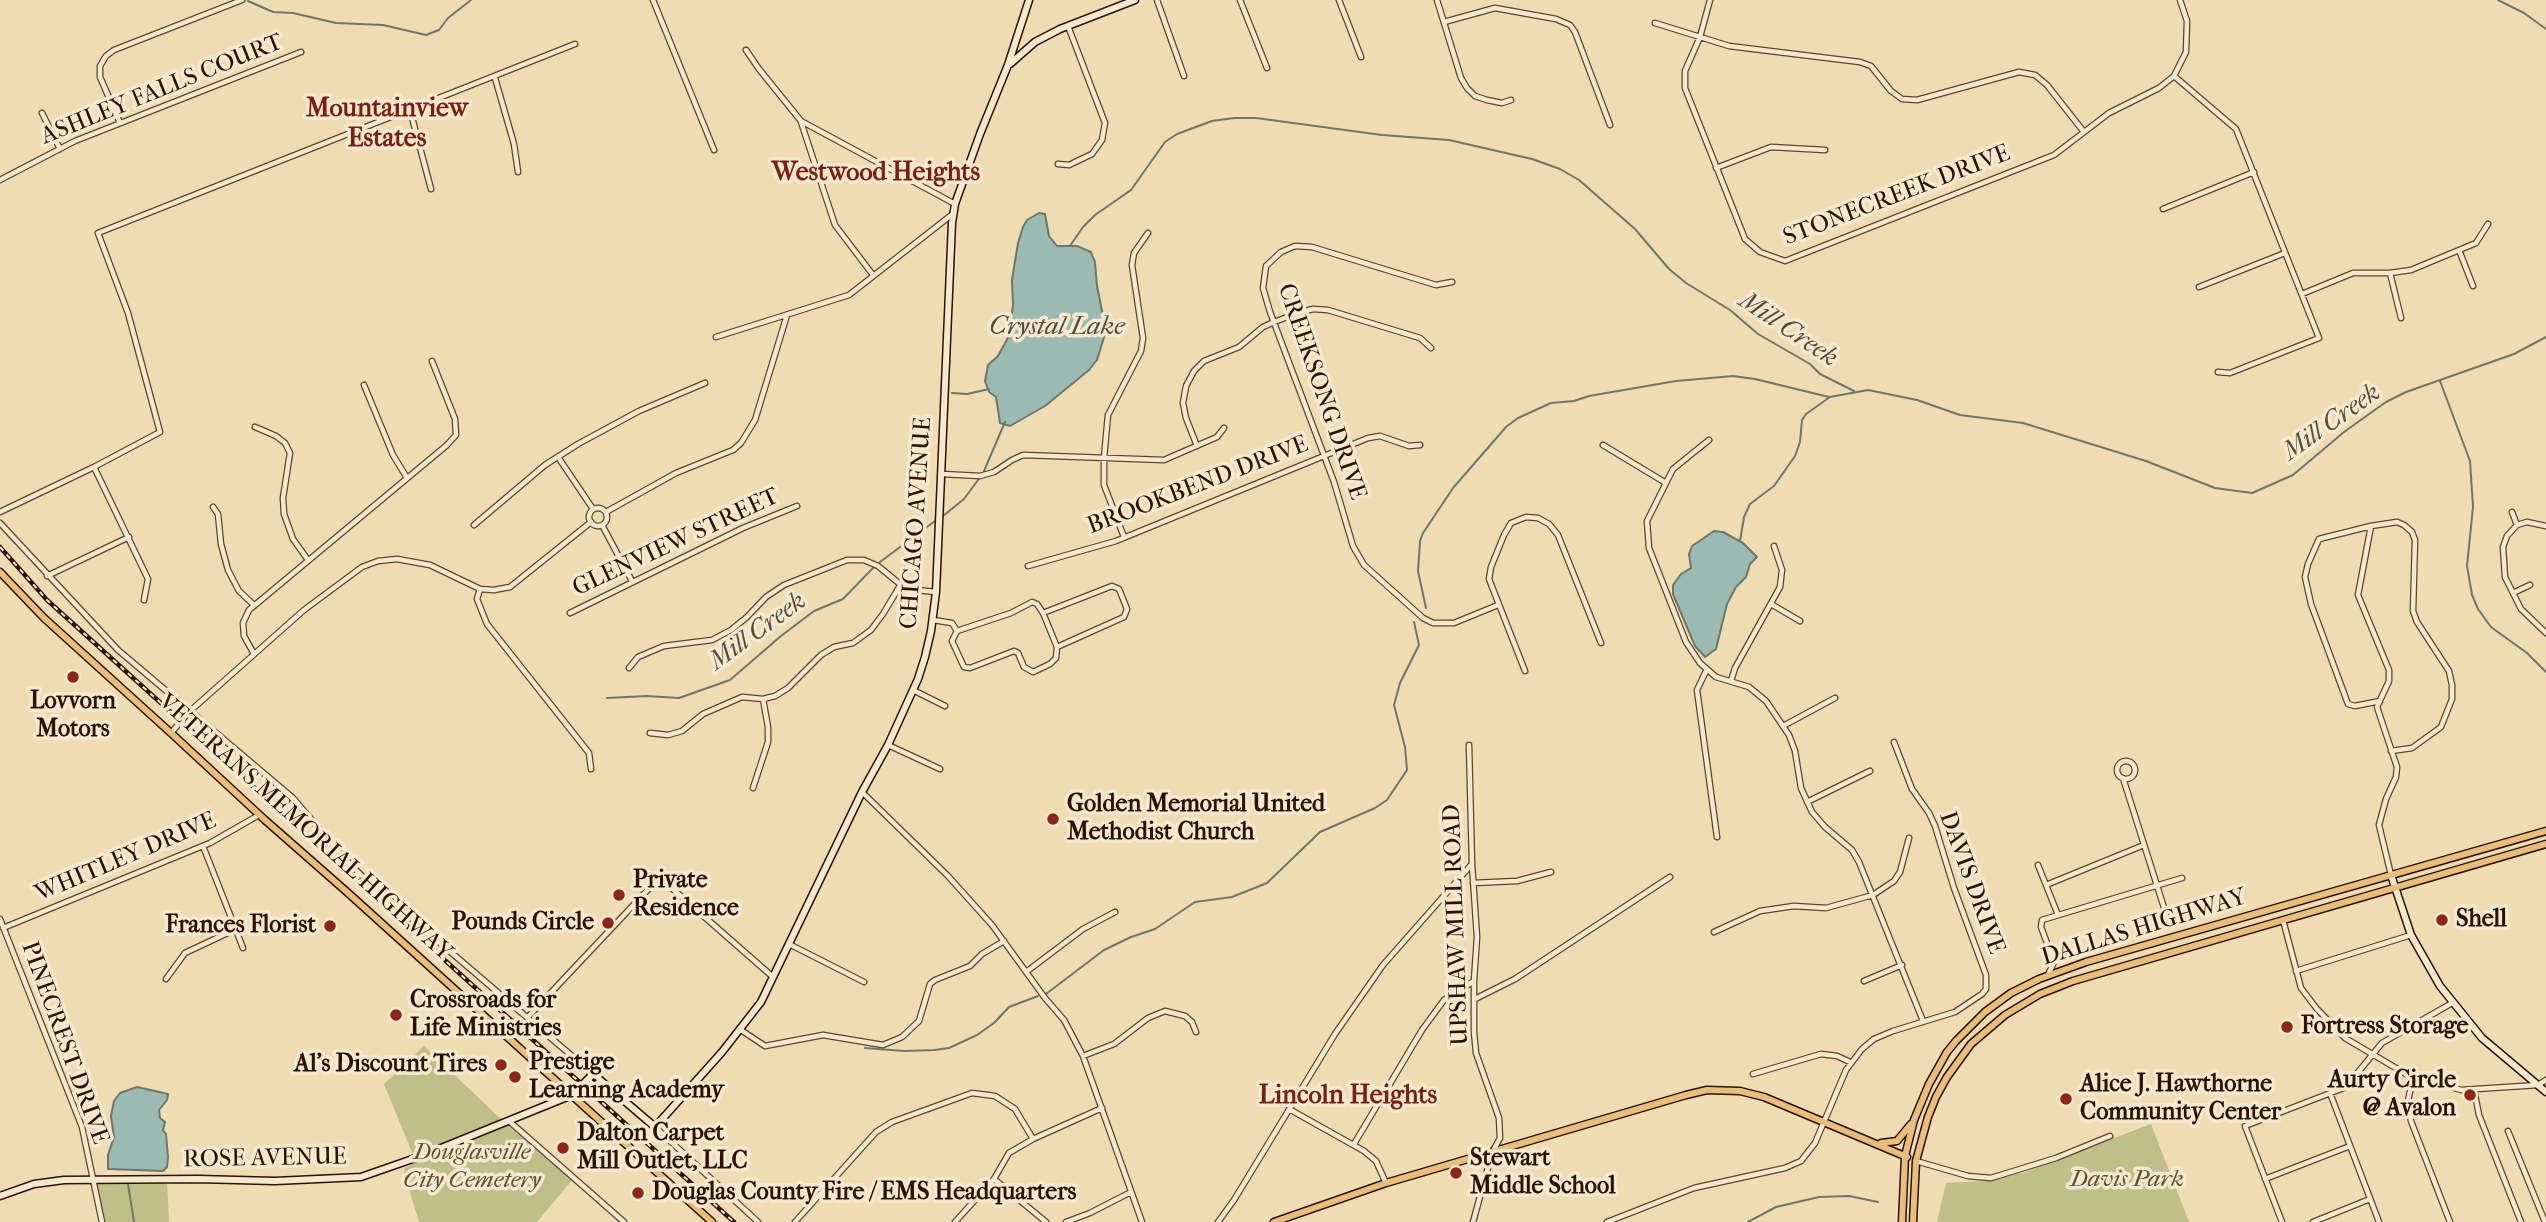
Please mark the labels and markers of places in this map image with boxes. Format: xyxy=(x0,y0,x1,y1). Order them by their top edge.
marker: Lovvorn Motors xyxy=(65,669,81,685)
place label: Lovvorn Motors xyxy=(30,688,116,744)
place label: Golden Memorial United Methodist Church xyxy=(1067,791,1325,847)
marker: Golden Memorial United Methodist Church xyxy=(1045,811,1061,827)
place label: Private Residence xyxy=(633,867,739,923)
marker: Private Residence xyxy=(611,887,627,903)
place label: Shell xyxy=(2456,906,2507,934)
place label: Pounds Circle xyxy=(452,909,594,937)
place label: Frances Florist xyxy=(165,912,316,940)
marker: Shell xyxy=(2434,912,2450,928)
marker: Pounds Circle xyxy=(600,915,616,931)
marker: Frances Florist xyxy=(322,918,338,934)
place label: Crossroads for Life Ministries xyxy=(410,987,561,1043)
marker: Crossroads for Life Ministries xyxy=(388,1007,404,1023)
place label: Fortress Storage xyxy=(2301,1013,2468,1041)
marker: Fortress Storage xyxy=(2279,1019,2295,1035)
place label: Prestige Learning Academy xyxy=(529,1049,724,1105)
place label: Al's Discount Tires xyxy=(294,1051,487,1079)
marker: Al's Discount Tires xyxy=(493,1057,509,1073)
place label: Aurty Circle @ Avalon xyxy=(2328,1067,2456,1123)
marker: Prestige Learning Academy xyxy=(507,1069,523,1085)
place label: Alice J. Hawthorne Community Center xyxy=(2080,1071,2281,1127)
marker: Aurty Circle @ Avalon xyxy=(2462,1087,2478,1103)
marker: Alice J. Hawthorne Community Center xyxy=(2058,1091,2074,1107)
place label: Dalton Carpet Mill Outlet, LLC xyxy=(577,1120,748,1176)
marker: Dalton Carpet Mill Outlet, LLC xyxy=(555,1140,571,1156)
place label: Stewart Middle School xyxy=(1470,1145,1616,1201)
marker: Stewart Middle School xyxy=(1448,1165,1464,1181)
place label: Douglas County Fire / EMS Headquarters xyxy=(652,1179,1076,1207)
marker: Douglas County Fire / EMS Headquarters xyxy=(630,1185,646,1201)

